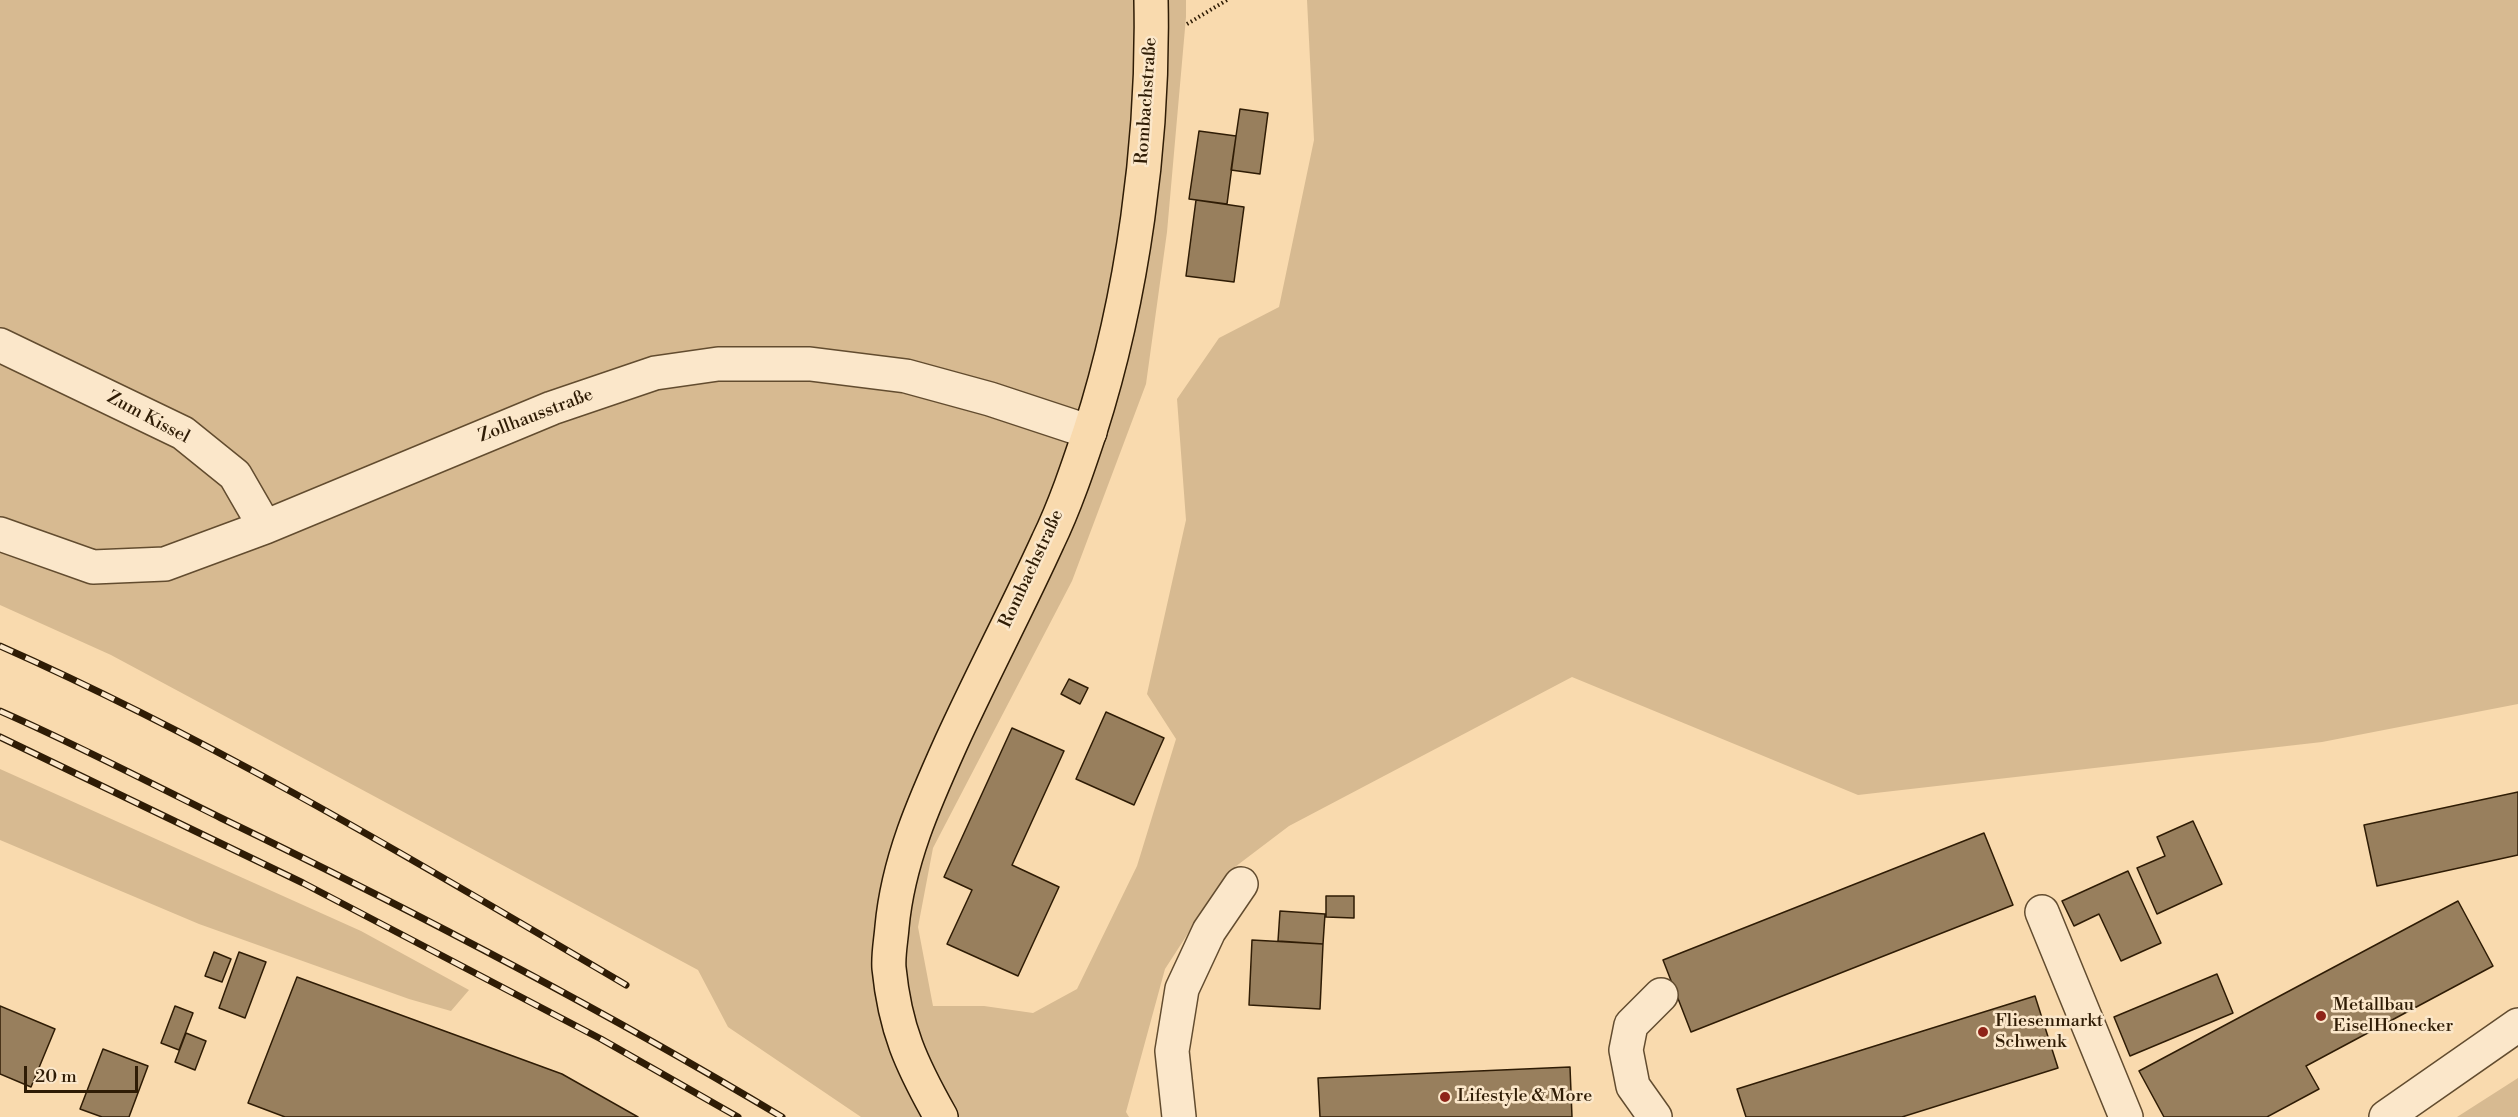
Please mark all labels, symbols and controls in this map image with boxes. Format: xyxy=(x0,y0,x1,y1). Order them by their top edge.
street label: Rombachstraße xyxy=(1132,37,1162,165)
street label: Zollhausstraße xyxy=(476,384,596,448)
street label: Zum Kissel xyxy=(103,387,193,449)
street label: Rombachstraße xyxy=(995,507,1069,631)
place label: Metallbau EiselHonecker xyxy=(2333,995,2453,1038)
marker: Metallbau EiselHonecker xyxy=(2314,1009,2328,1023)
place label: Fliesenmarkt Schwenk xyxy=(1995,1011,2103,1054)
marker: Fliesenmarkt Schwenk xyxy=(1976,1025,1990,1039)
scale bar xyxy=(27,1054,141,1092)
text: 20 m xyxy=(35,1065,77,1088)
place label: Lifestyle & More xyxy=(1457,1086,1592,1108)
marker: Lifestyle & More xyxy=(1438,1090,1452,1104)

